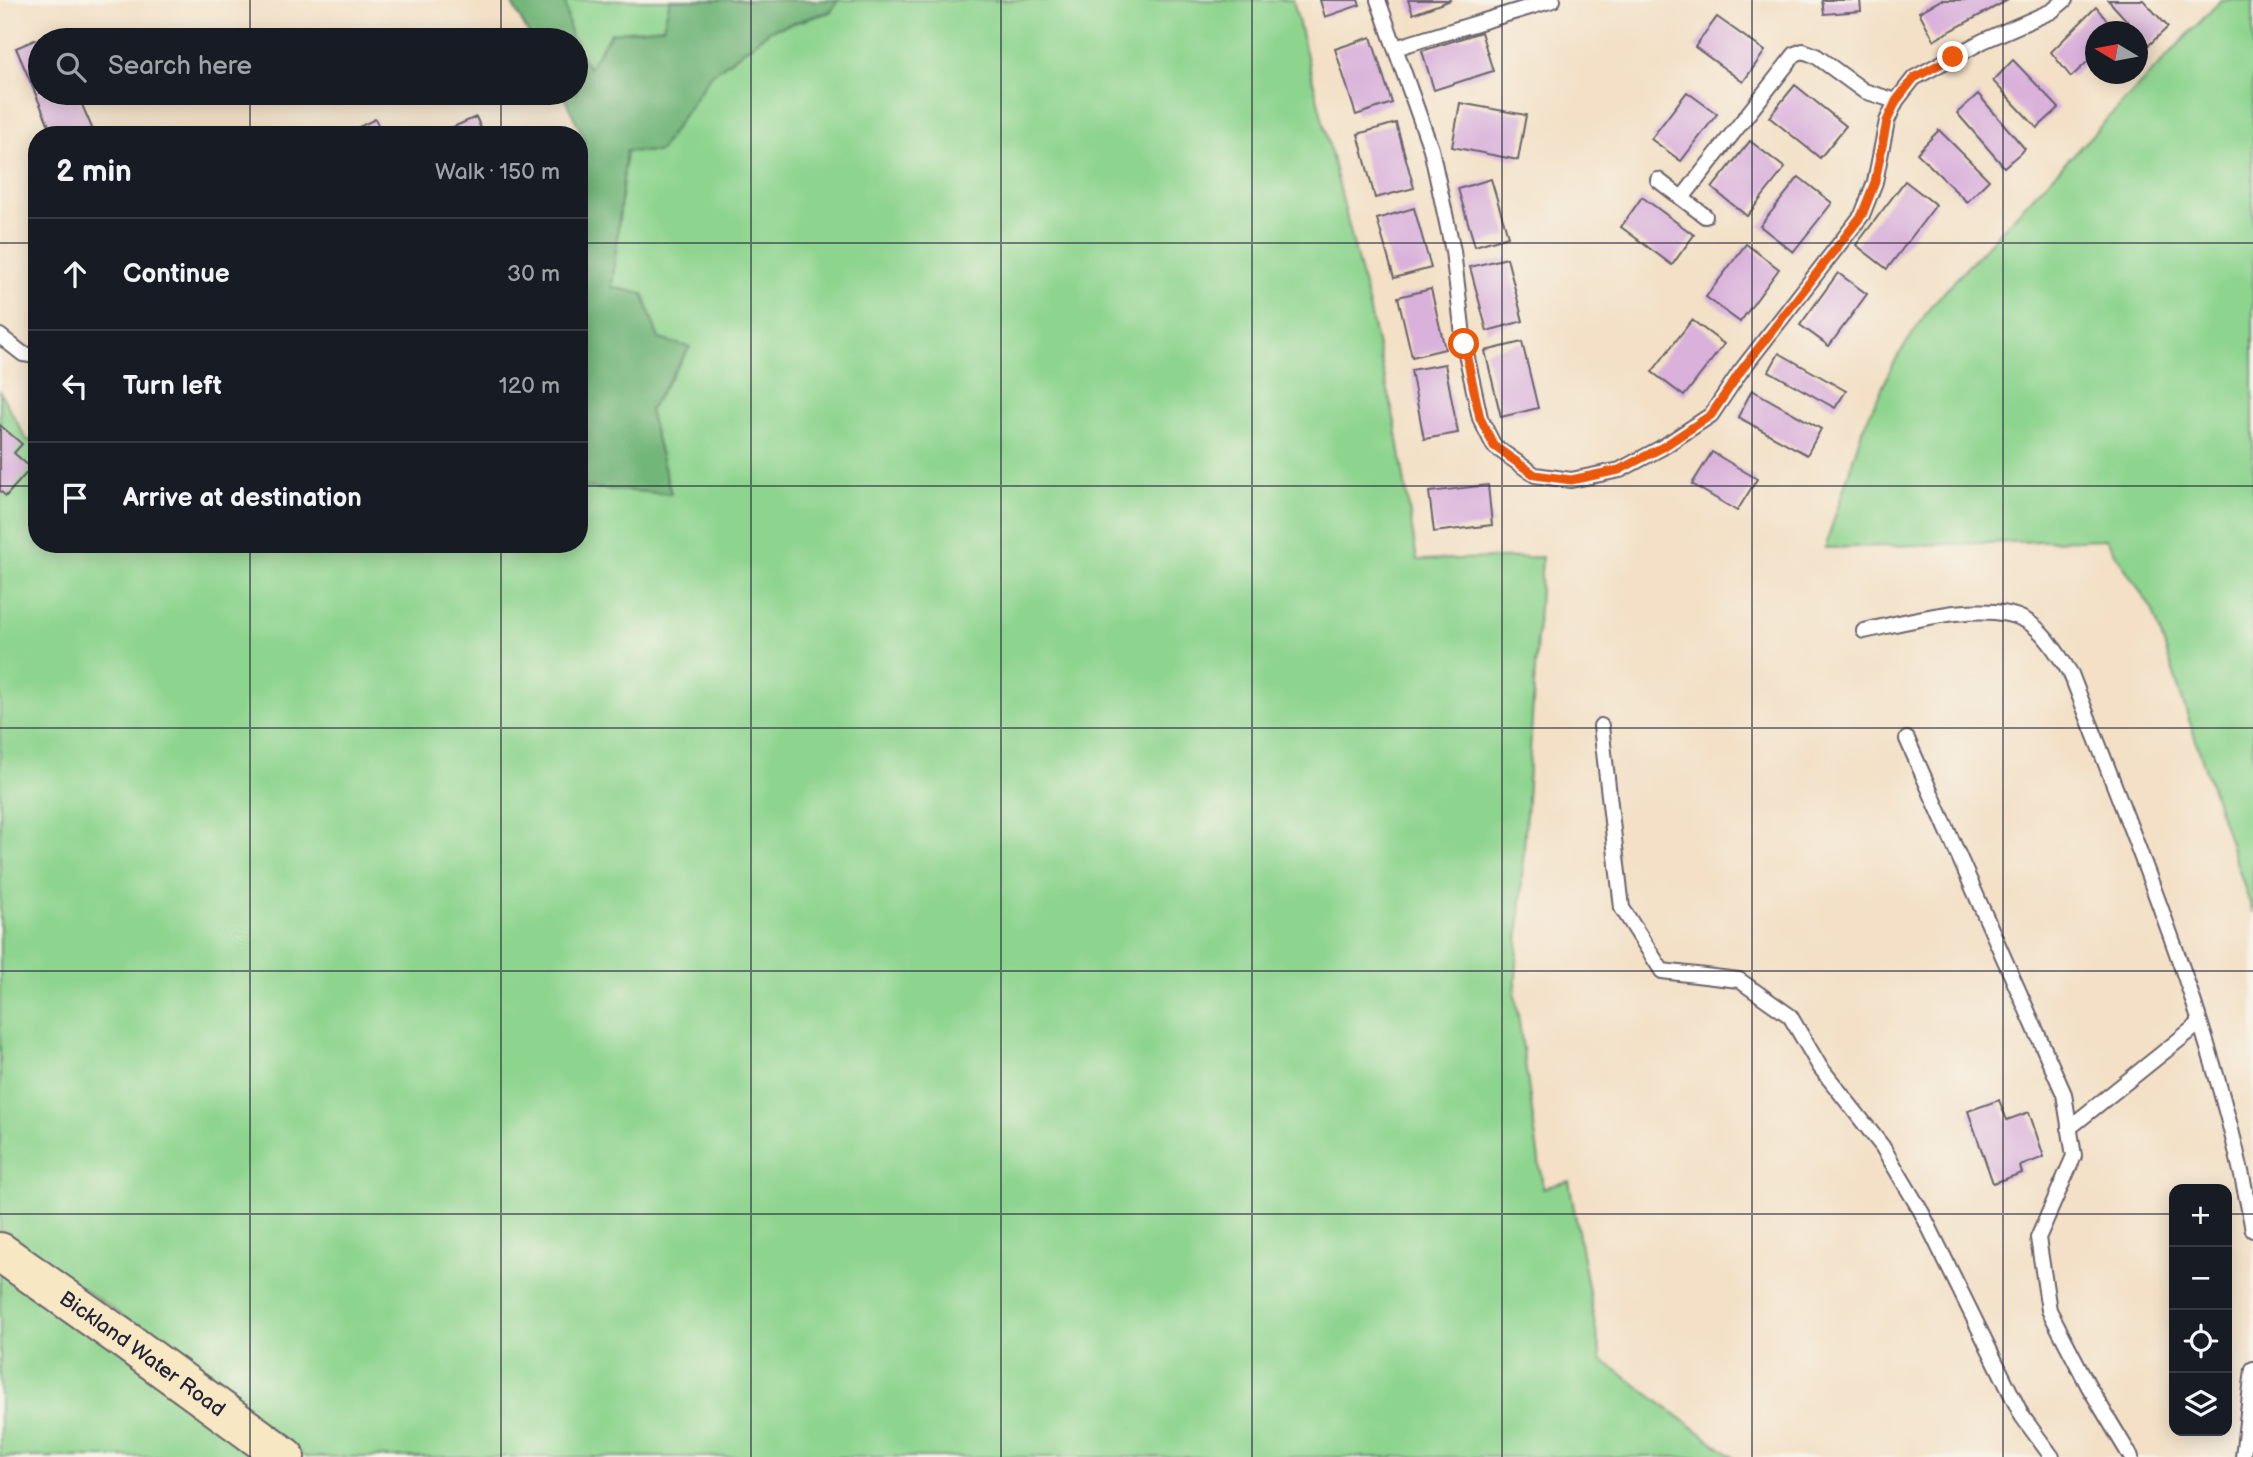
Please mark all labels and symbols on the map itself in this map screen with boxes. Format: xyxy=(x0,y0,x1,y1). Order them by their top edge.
north arrow xyxy=(2085,21,2148,84)
route end xyxy=(1937,41,1968,72)
route start xyxy=(1448,328,1479,359)
street label: Bickland Water Road xyxy=(54,1286,230,1422)

